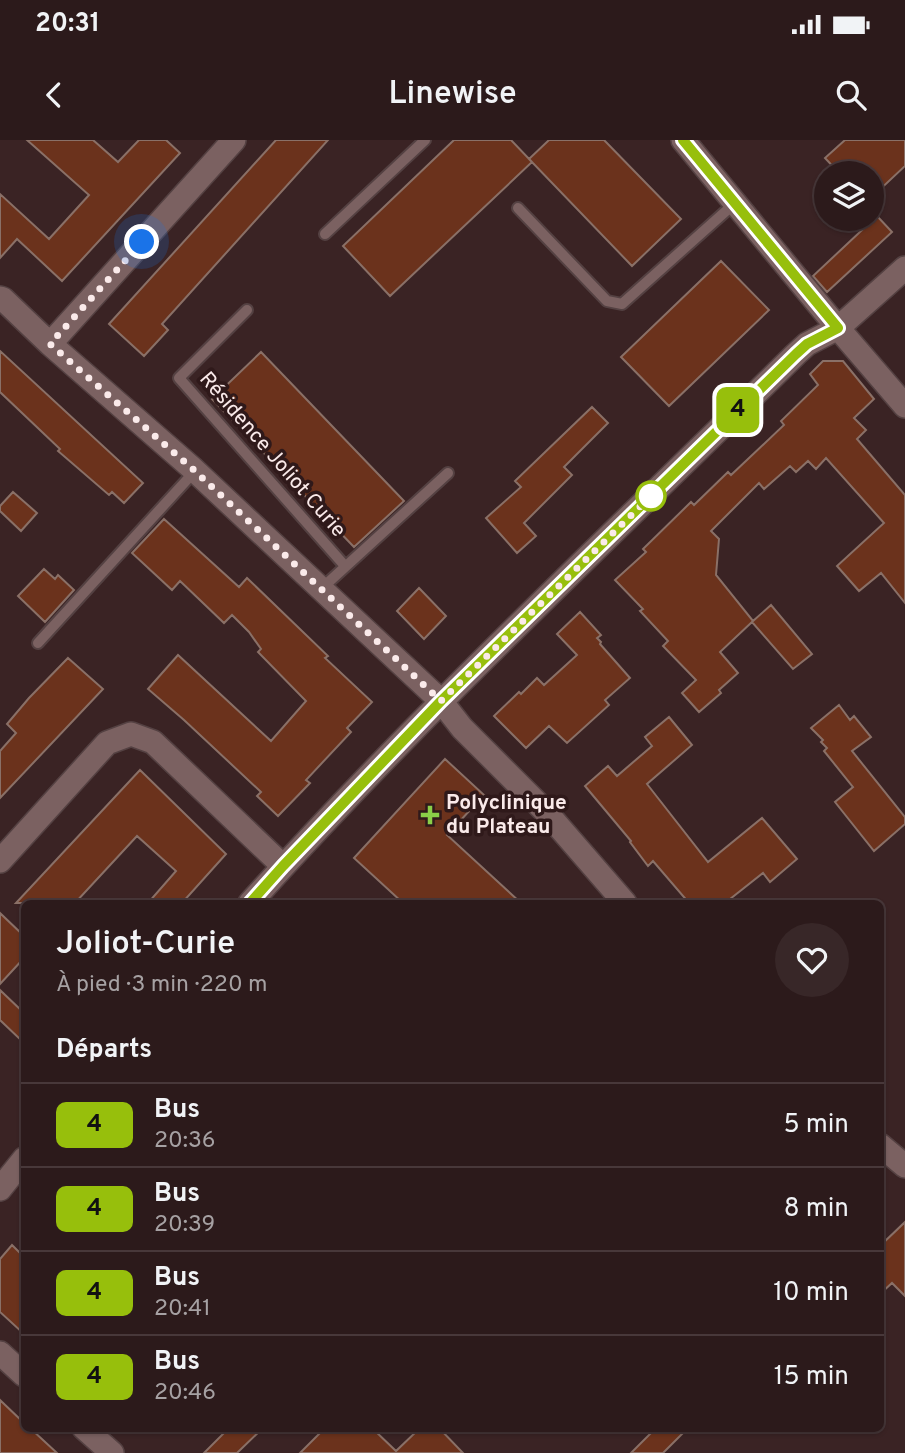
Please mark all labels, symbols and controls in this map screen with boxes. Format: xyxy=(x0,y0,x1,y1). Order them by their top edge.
text: 20:31 xyxy=(35,8,100,41)
text: Linewise xyxy=(388,75,517,115)
icon: back xyxy=(35,76,73,114)
icon: search xyxy=(832,76,870,114)
map controls xyxy=(814,161,884,231)
button: layers xyxy=(814,161,884,231)
your location xyxy=(124,224,159,259)
street label: Résidence Joliot Curie xyxy=(193,367,351,543)
line badge: 4 xyxy=(715,387,761,433)
text: 4 xyxy=(730,395,746,425)
unlabelled marker xyxy=(636,481,666,511)
place label: Polyclinique du Plateau xyxy=(446,790,567,841)
marker: Polyclinique du Plateau xyxy=(420,805,440,825)
button: heart xyxy=(775,923,849,997)
text: Joliot-Curie xyxy=(56,924,235,966)
text: À pied · 3 min · 220 m xyxy=(56,971,268,1000)
text: Départs xyxy=(56,1034,152,1067)
text: Bus xyxy=(154,1094,200,1127)
text: 5 min xyxy=(783,1109,849,1142)
text: 4 xyxy=(87,1110,102,1140)
text: 20:36 xyxy=(154,1127,216,1156)
text: Bus xyxy=(154,1178,200,1211)
text: 8 min xyxy=(784,1193,849,1226)
text: 4 xyxy=(87,1194,102,1224)
text: 20:39 xyxy=(154,1211,215,1240)
text: Bus xyxy=(154,1262,200,1295)
text: 10 min xyxy=(773,1277,849,1310)
text: 4 xyxy=(87,1278,102,1308)
text: 20:41 xyxy=(154,1295,211,1324)
text: Bus xyxy=(154,1346,200,1379)
text: 15 min xyxy=(774,1361,849,1394)
text: 4 xyxy=(87,1362,102,1392)
text: 20:46 xyxy=(154,1379,216,1408)

